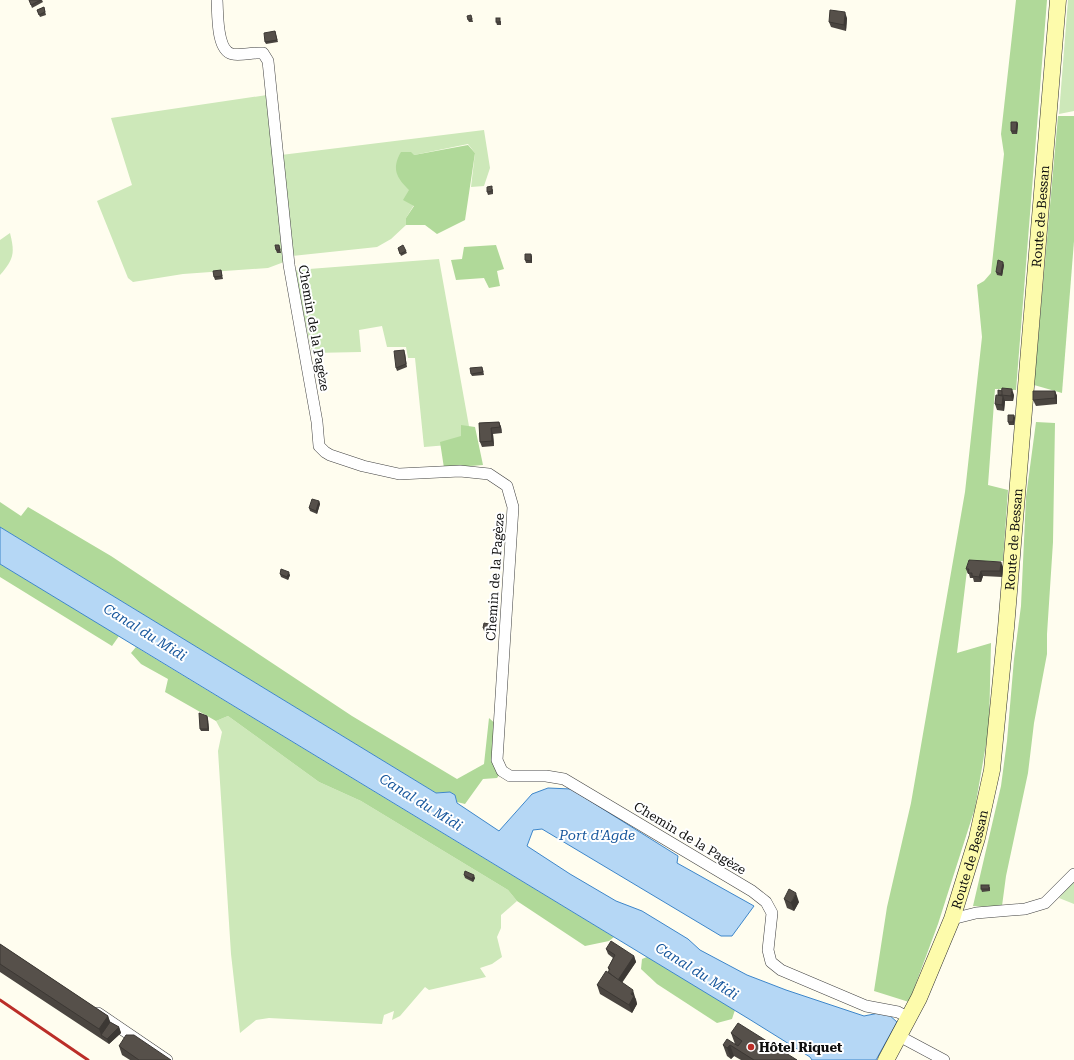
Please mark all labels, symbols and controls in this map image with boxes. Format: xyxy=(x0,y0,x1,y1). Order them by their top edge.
street label: Route de Bessan xyxy=(1028,164,1052,268)
street label: Chemin de la Pagèze xyxy=(295,264,333,392)
street label: Route de Bessan xyxy=(1002,487,1025,591)
street label: Chemin de la Pagèze xyxy=(483,513,507,641)
water label: Canal du Midi xyxy=(101,600,189,664)
water label: Canal du Midi xyxy=(377,770,465,834)
street label: Chemin de la Pagèze xyxy=(631,799,749,877)
street label: Route de Bessan xyxy=(948,808,991,911)
water label: Port d'Agde xyxy=(558,827,635,843)
water label: Canal du Midi xyxy=(653,939,741,1003)
place label: Hôtel Riquet xyxy=(759,1040,843,1055)
marker: Hôtel Riquet xyxy=(746,1042,756,1052)

